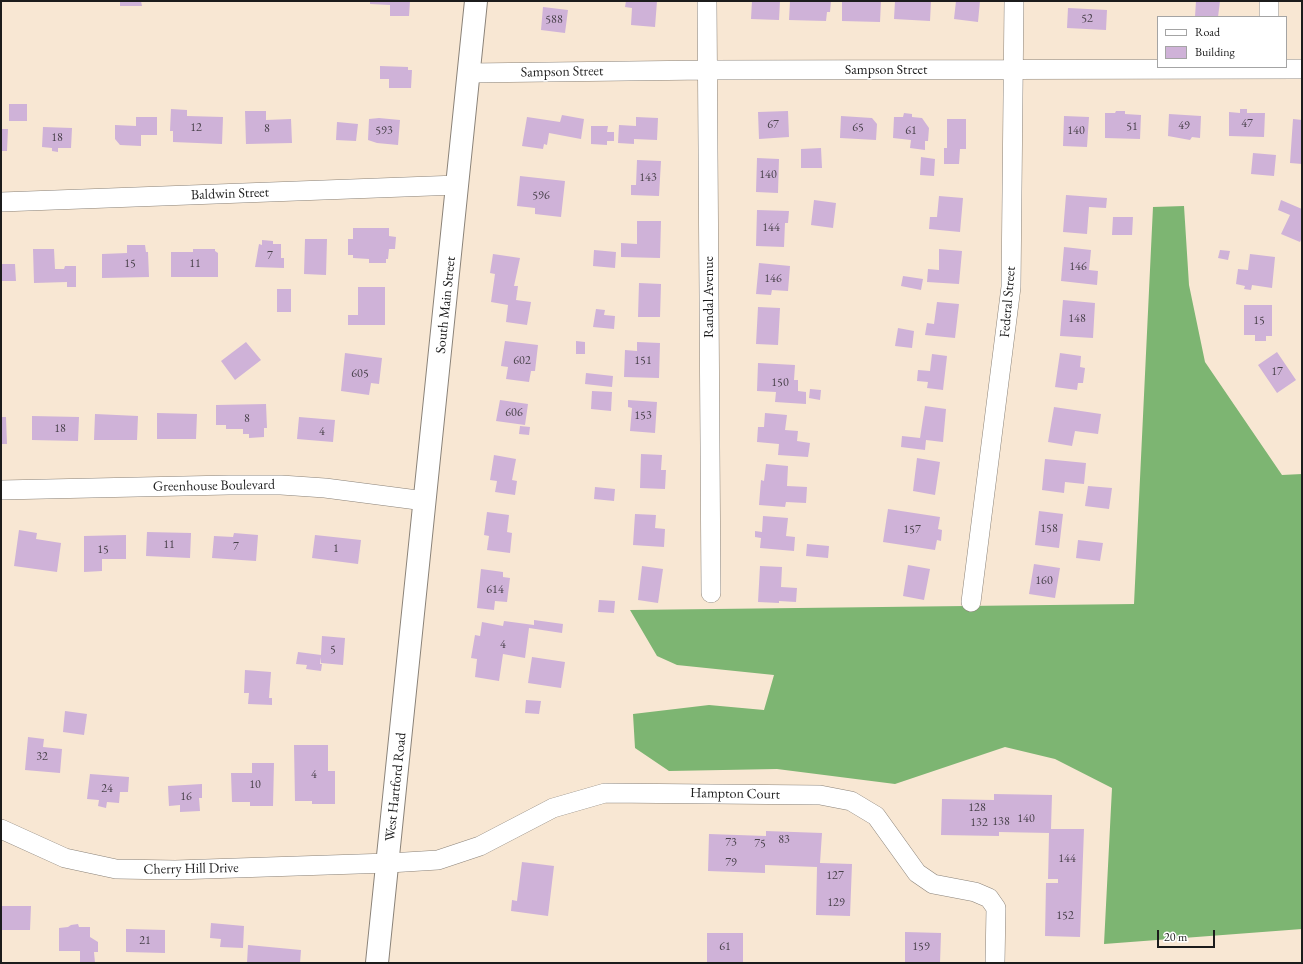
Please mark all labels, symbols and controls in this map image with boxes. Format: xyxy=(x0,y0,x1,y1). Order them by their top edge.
house number: 52 xyxy=(1081,12,1093,26)
house number: 588 xyxy=(545,13,563,27)
legend xyxy=(1157,16,1287,68)
text: Road xyxy=(1195,24,1220,40)
text: Building xyxy=(1195,44,1235,60)
street label: Sampson Street xyxy=(845,62,927,78)
street label: Sampson Street xyxy=(521,63,603,81)
house number: 47 xyxy=(1241,117,1253,131)
house number: 67 xyxy=(767,118,779,132)
house number: 49 xyxy=(1178,119,1190,133)
house number: 51 xyxy=(1126,120,1138,134)
house number: 12 xyxy=(190,121,202,135)
house number: 65 xyxy=(852,121,864,135)
house number: 8 xyxy=(264,122,270,136)
house number: 593 xyxy=(375,124,393,138)
house number: 61 xyxy=(905,124,917,138)
house number: 140 xyxy=(1067,124,1085,138)
house number: 18 xyxy=(51,131,63,145)
house number: 140 xyxy=(759,168,777,182)
house number: 143 xyxy=(639,171,657,185)
street label: Baldwin Street xyxy=(191,184,269,204)
house number: 596 xyxy=(532,189,550,203)
house number: 144 xyxy=(762,221,780,235)
house number: 7 xyxy=(267,249,273,263)
street label: South Main Street xyxy=(433,256,459,354)
street label: Randal Avenue xyxy=(701,256,717,338)
house number: 15 xyxy=(124,257,136,271)
house number: 11 xyxy=(189,257,201,271)
house number: 146 xyxy=(1069,260,1087,274)
street label: Federal Street xyxy=(997,266,1019,338)
house number: 146 xyxy=(764,272,782,286)
house number: 148 xyxy=(1068,312,1086,326)
house number: 15 xyxy=(1253,314,1265,328)
house number: 602 xyxy=(513,354,531,368)
house number: 151 xyxy=(634,354,652,368)
house number: 17 xyxy=(1271,365,1283,379)
house number: 605 xyxy=(351,367,369,381)
house number: 150 xyxy=(771,376,789,390)
house number: 606 xyxy=(505,406,523,420)
house number: 153 xyxy=(634,409,652,423)
house number: 8 xyxy=(244,412,250,426)
house number: 18 xyxy=(54,422,66,436)
house number: 4 xyxy=(319,425,325,439)
street label: Greenhouse Boulevard xyxy=(153,477,275,495)
house number: 158 xyxy=(1040,522,1058,536)
house number: 157 xyxy=(903,523,921,537)
house number: 11 xyxy=(163,538,175,552)
house number: 7 xyxy=(233,540,239,554)
house number: 1 xyxy=(333,542,339,556)
house number: 15 xyxy=(97,543,109,557)
house number: 160 xyxy=(1035,574,1053,588)
house number: 614 xyxy=(486,583,504,597)
house number: 4 xyxy=(500,638,506,652)
house number: 5 xyxy=(330,643,336,657)
street label: West Hartford Road xyxy=(382,732,410,842)
house number: 32 xyxy=(36,750,48,764)
house number: 4 xyxy=(311,768,317,782)
house number: 10 xyxy=(249,778,261,792)
house number: 24 xyxy=(101,782,113,796)
street label: Hampton Court xyxy=(690,785,780,803)
house number: 16 xyxy=(180,790,192,804)
house number: 128 xyxy=(968,801,986,815)
house number: 140 xyxy=(1017,812,1035,826)
house number: 138 xyxy=(992,815,1010,829)
house number: 132 xyxy=(970,816,988,830)
house number: 83 xyxy=(778,833,790,847)
house number: 73 xyxy=(725,836,737,850)
house number: 75 xyxy=(754,837,766,851)
house number: 144 xyxy=(1058,852,1076,866)
house number: 79 xyxy=(725,856,737,870)
street label: Cherry Hill Drive xyxy=(143,860,239,878)
house number: 127 xyxy=(826,869,844,883)
house number: 129 xyxy=(827,896,845,910)
house number: 152 xyxy=(1056,909,1074,923)
scale bar xyxy=(1159,922,1217,948)
text: 20 m xyxy=(1164,929,1187,945)
house number: 21 xyxy=(139,934,151,948)
house number: 61 xyxy=(719,940,731,954)
house number: 159 xyxy=(912,940,930,954)

